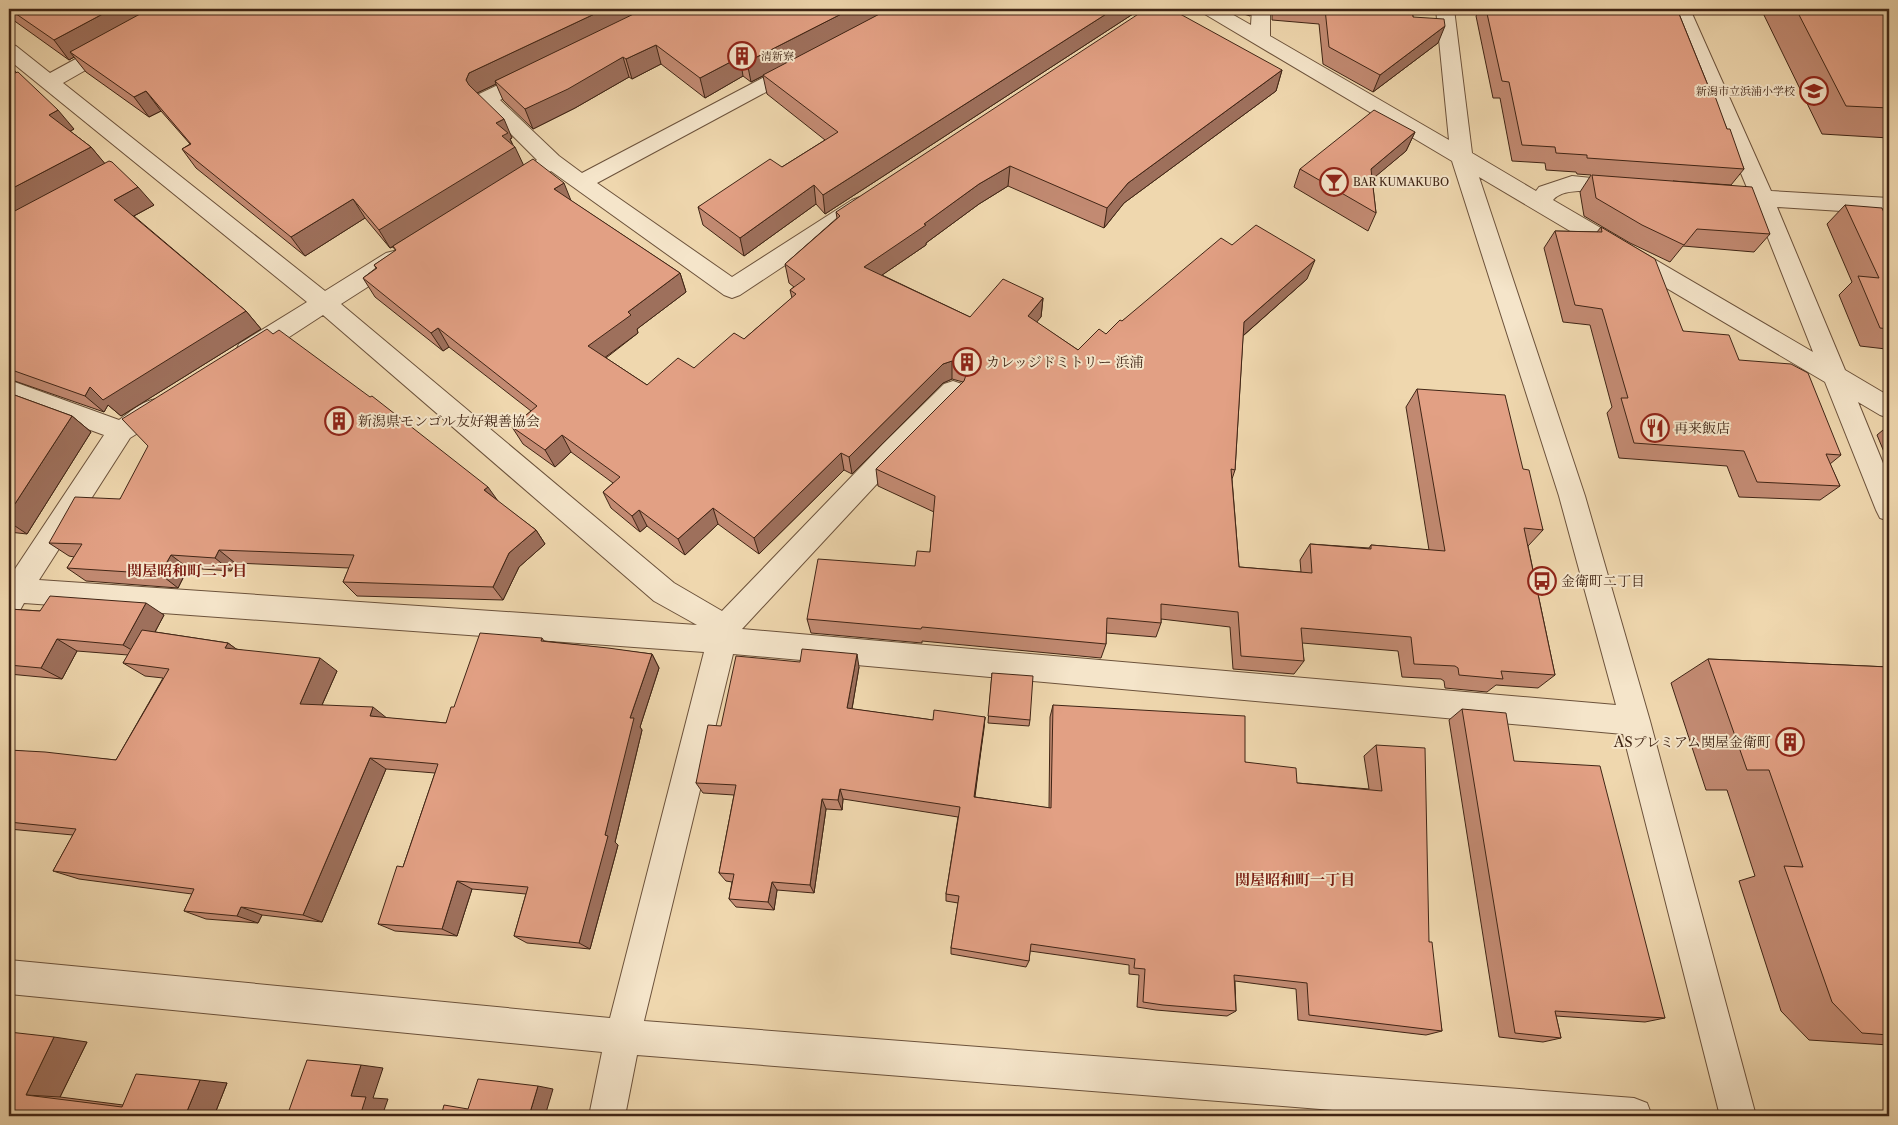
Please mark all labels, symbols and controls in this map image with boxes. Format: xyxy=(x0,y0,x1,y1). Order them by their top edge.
building icon: 清新寮 xyxy=(727,41,757,71)
place label: 清新寮 xyxy=(761,49,794,63)
school or university icon: 新潟市立浜浦小学校 xyxy=(1799,76,1829,106)
place label: 新潟市立浜浦小学校 xyxy=(1696,84,1795,98)
bar icon: BAR KUMAKUBO xyxy=(1319,167,1349,197)
place label: BAR KUMAKUBO xyxy=(1353,175,1449,189)
building icon: カレッジドミトリー 浜浦 xyxy=(952,347,982,377)
place label: カレッジドミトリー 浜浦 xyxy=(986,353,1144,371)
building icon: 新潟県モンゴル友好親善協会 xyxy=(324,406,354,436)
place label: 新潟県モンゴル友好親善協会 xyxy=(358,412,540,430)
restaurant icon: 再来飯店 xyxy=(1640,413,1670,443)
place label: 再来飯店 xyxy=(1674,419,1730,437)
district label: 関屋昭和町二丁目 xyxy=(127,561,247,580)
bus stop icon: 金衛町二丁目 xyxy=(1527,566,1557,596)
place label: 金衛町二丁目 xyxy=(1561,572,1645,590)
building icon: ASプレミアム関屋金衛町 xyxy=(1775,727,1805,757)
place label: ASプレミアム関屋金衛町 xyxy=(1613,733,1771,751)
district label: 関屋昭和町一丁目 xyxy=(1235,870,1355,889)

